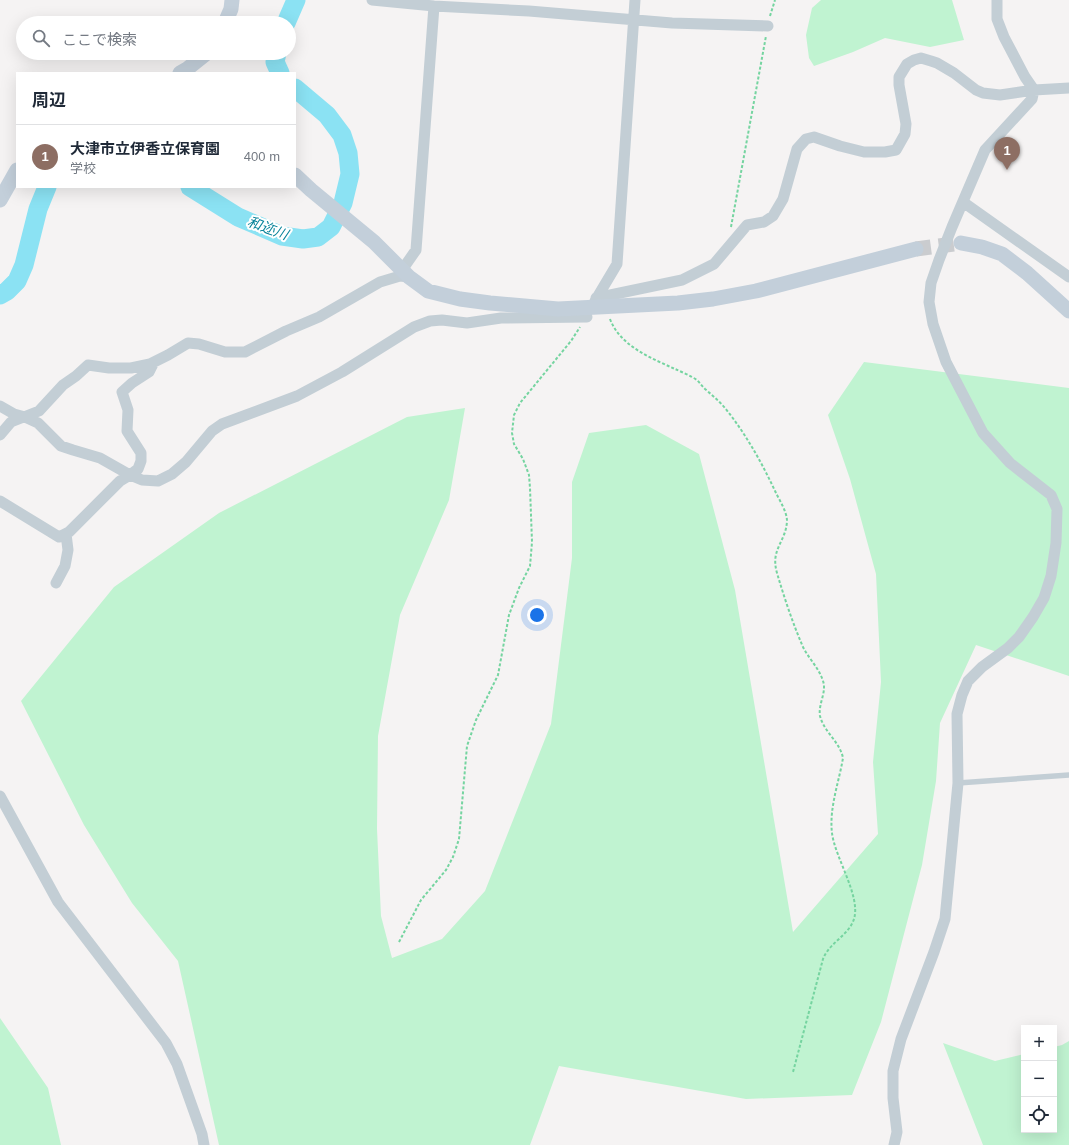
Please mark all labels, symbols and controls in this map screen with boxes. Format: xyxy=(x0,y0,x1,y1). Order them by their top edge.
search box xyxy=(16,16,296,60)
icon: search xyxy=(30,27,52,49)
text: ここで検索 xyxy=(62,31,137,48)
text: 周辺 xyxy=(32,91,66,110)
pin: 1 xyxy=(994,137,1020,170)
text: 大津市立伊香立保育園 xyxy=(70,140,220,157)
text: 1 xyxy=(41,149,49,164)
text: 400 m xyxy=(244,149,280,164)
text: 学校 xyxy=(70,161,96,176)
water label: 和迩川 xyxy=(246,213,292,243)
your location xyxy=(527,605,547,625)
map controls xyxy=(1021,1025,1057,1133)
button: + xyxy=(1021,1025,1057,1061)
button: − xyxy=(1021,1061,1057,1097)
button: locate xyxy=(1021,1097,1057,1133)

